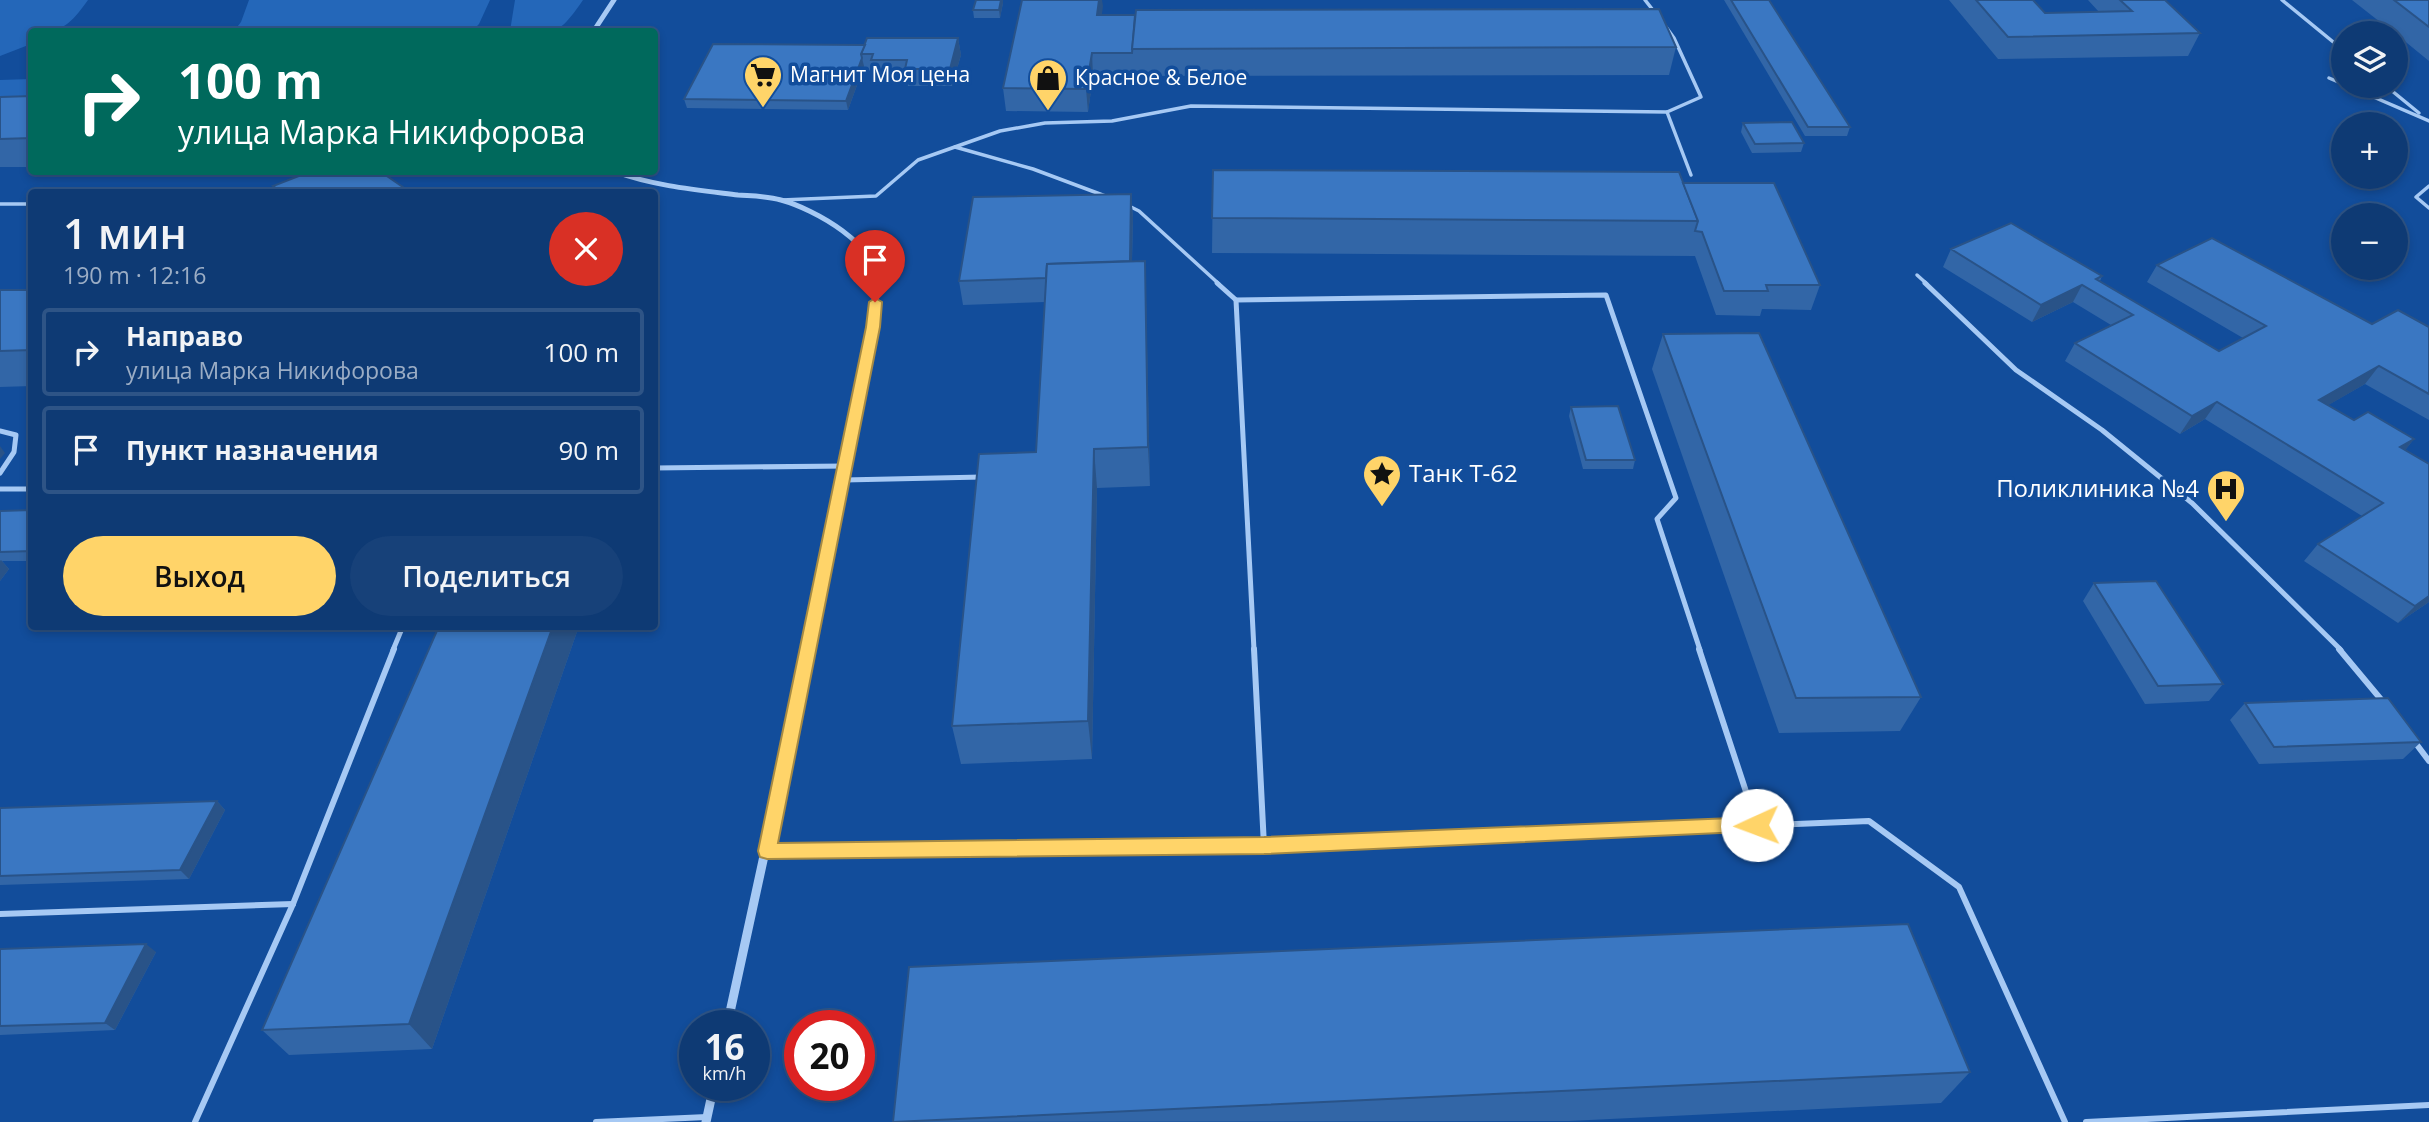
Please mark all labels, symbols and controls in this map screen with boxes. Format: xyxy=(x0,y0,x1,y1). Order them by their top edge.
map controls xyxy=(2331,21,2408,280)
button: layers xyxy=(2331,21,2408,98)
text: 100 m xyxy=(178,47,323,113)
supermarket icon: Магнит Моя цена xyxy=(742,54,784,109)
icon: right xyxy=(63,56,154,147)
shop icon: Красное & Белое xyxy=(1027,57,1069,112)
place label: Магнит Моя цена xyxy=(790,60,970,88)
place label: Красное & Белое xyxy=(1075,63,1247,91)
text: улица Марка Никифорова xyxy=(178,110,586,153)
button: + xyxy=(2331,112,2408,189)
button: − xyxy=(2331,203,2408,280)
text: 1 мин xyxy=(63,204,187,261)
button: close xyxy=(549,212,623,286)
pin xyxy=(845,230,905,302)
icon: arrive xyxy=(856,241,894,279)
text: 190 m · 12:16 xyxy=(63,259,206,291)
text: Направо xyxy=(126,318,243,354)
icon: right xyxy=(67,333,105,371)
text: 100 m xyxy=(544,334,619,370)
text: улица Марка Никифорова xyxy=(126,354,419,386)
icon: arrive xyxy=(67,431,105,469)
text: Пункт назначения xyxy=(126,432,379,468)
text: 90 m xyxy=(558,432,619,468)
place icon: Танк Т-62 xyxy=(1361,453,1403,508)
place label: Танк Т-62 xyxy=(1409,456,1518,489)
hospital icon: Поликлиника №4 xyxy=(2205,468,2247,523)
place label: Поликлиника №4 xyxy=(1996,471,2199,504)
button: Выход xyxy=(63,536,336,616)
button: Поделиться xyxy=(350,536,623,616)
position arrow xyxy=(1720,788,1794,862)
speed limit sign: 20 xyxy=(784,1010,875,1101)
text: 16 xyxy=(704,1023,745,1070)
text: km/h xyxy=(703,1061,746,1085)

